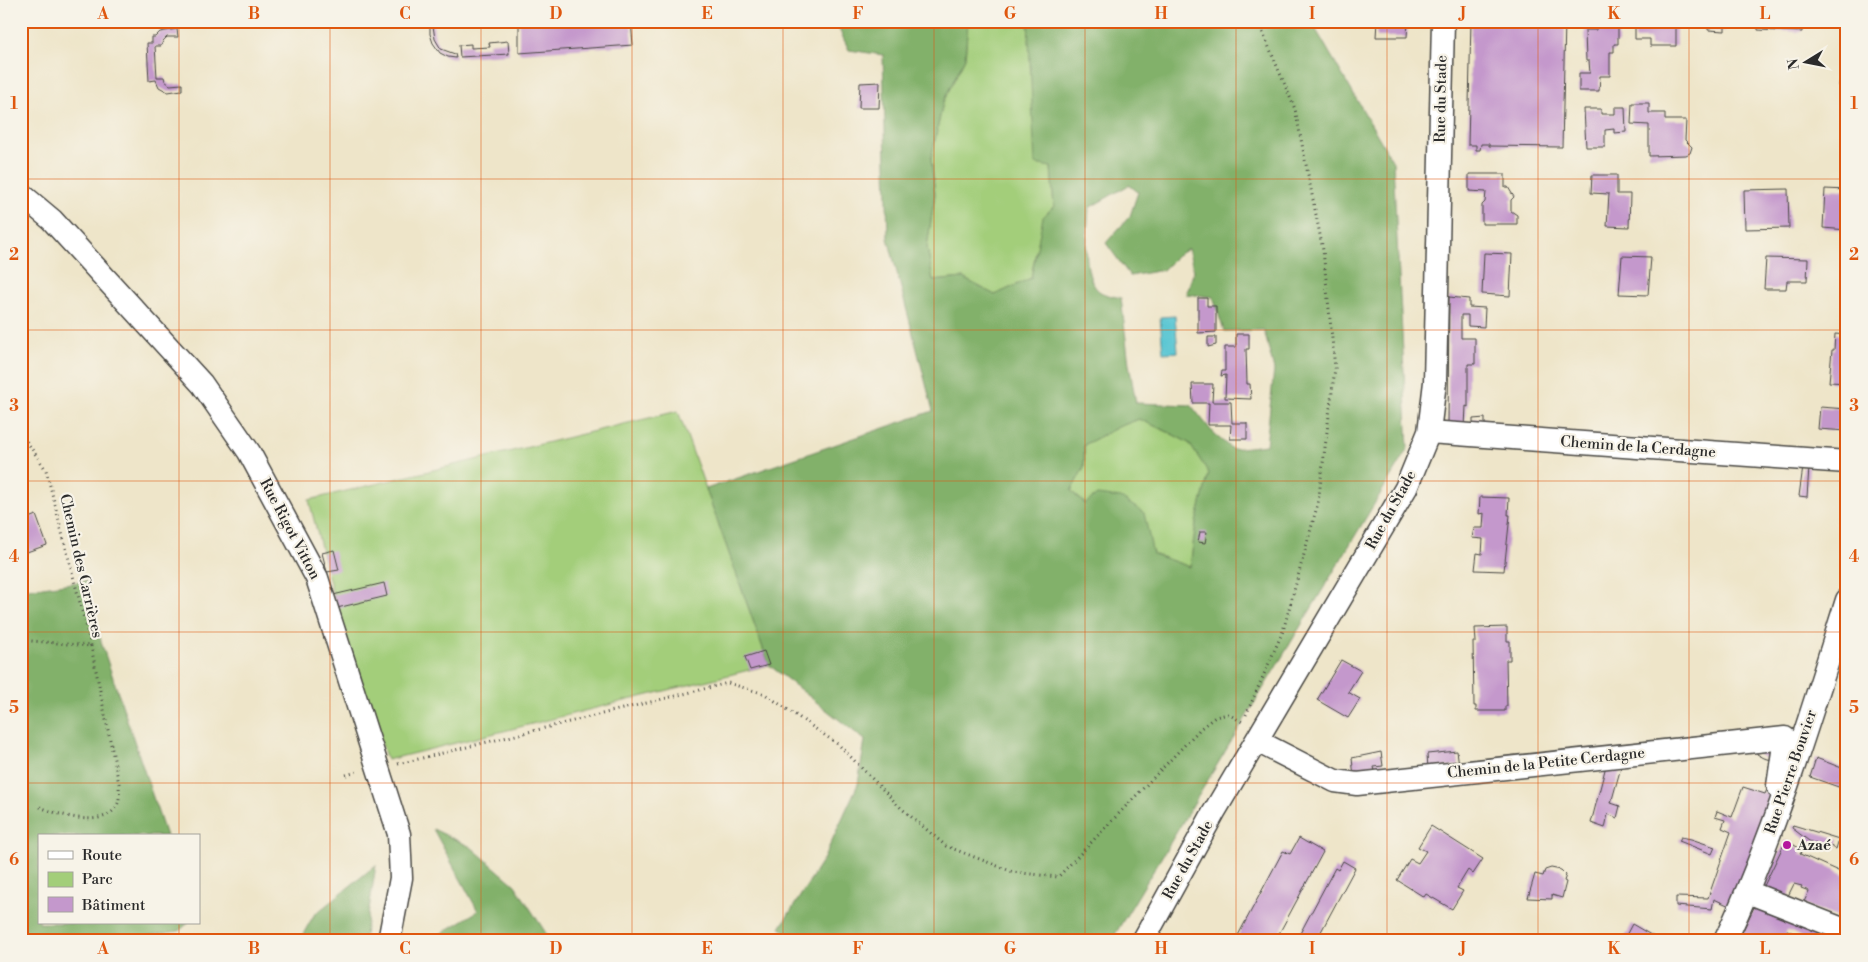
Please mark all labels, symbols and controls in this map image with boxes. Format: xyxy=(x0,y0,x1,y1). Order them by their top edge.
text: A xyxy=(96,4,109,24)
text: B xyxy=(248,4,260,24)
text: C xyxy=(399,4,411,24)
text: D xyxy=(550,4,563,24)
text: E xyxy=(701,4,713,24)
text: F xyxy=(852,4,864,24)
text: G xyxy=(1004,4,1017,24)
text: H xyxy=(1154,4,1168,24)
text: I xyxy=(1309,4,1315,24)
text: J xyxy=(1458,4,1466,24)
text: K xyxy=(1608,4,1622,24)
text: L xyxy=(1760,4,1771,24)
north arrow xyxy=(1780,38,1830,88)
street label: Rue du Stade xyxy=(1431,55,1451,143)
text: N xyxy=(1784,57,1804,71)
text: 1 xyxy=(10,94,18,114)
text: 1 xyxy=(1850,94,1858,114)
text: 2 xyxy=(9,245,19,265)
text: 2 xyxy=(1849,245,1859,265)
text: 3 xyxy=(9,396,19,416)
text: 3 xyxy=(1849,396,1859,416)
street label: Chemin de la Cerdagne xyxy=(1560,432,1716,462)
street label: Rue du Stade xyxy=(1361,467,1421,553)
street label: Rue Rigot Vitton xyxy=(255,475,325,583)
street label: Chemin des Carrières xyxy=(55,492,107,640)
text: 4 xyxy=(9,547,20,567)
text: 4 xyxy=(1849,547,1860,567)
text: 5 xyxy=(9,698,19,718)
text: 5 xyxy=(1849,698,1859,718)
street label: Rue Pierre Bouvier xyxy=(1761,707,1821,837)
street label: Chemin de la Petite Cerdagne xyxy=(1446,743,1646,783)
street label: Rue du Stade xyxy=(1158,817,1218,903)
legend xyxy=(38,834,200,924)
place label: Azaé xyxy=(1796,836,1831,855)
marker: Azaé xyxy=(1781,839,1793,851)
text: Route xyxy=(82,846,122,865)
text: 6 xyxy=(9,850,19,870)
text: 6 xyxy=(1849,850,1859,870)
text: Parc xyxy=(82,870,113,889)
text: Bâtiment xyxy=(81,896,146,915)
text: A xyxy=(96,939,109,959)
text: B xyxy=(248,939,260,959)
text: C xyxy=(399,939,411,959)
text: D xyxy=(550,939,563,959)
text: E xyxy=(701,939,713,959)
text: F xyxy=(852,939,864,959)
text: G xyxy=(1004,939,1017,959)
text: H xyxy=(1154,939,1168,959)
text: I xyxy=(1309,939,1315,959)
text: J xyxy=(1458,939,1466,959)
text: K xyxy=(1608,939,1622,959)
text: L xyxy=(1760,939,1771,959)

